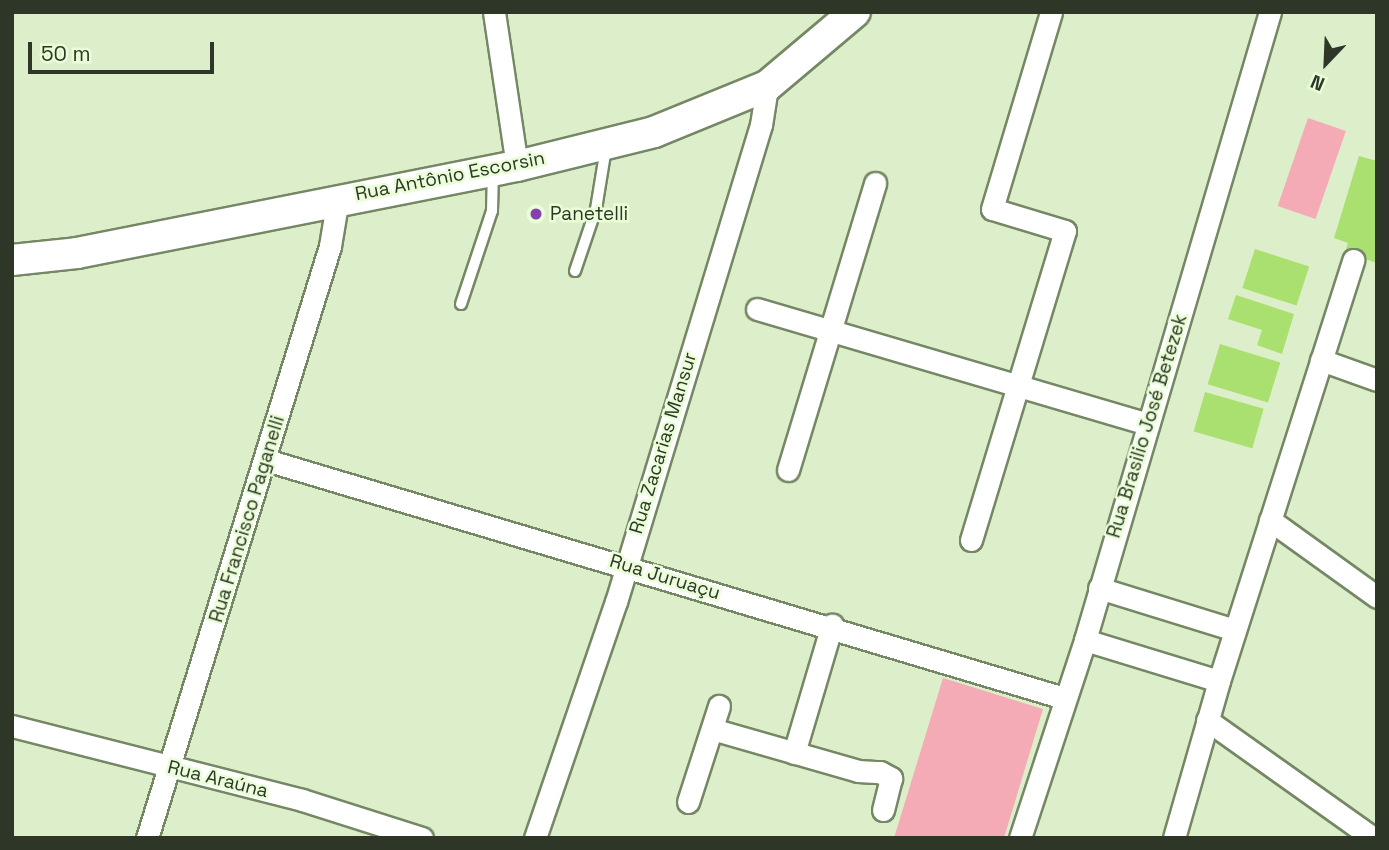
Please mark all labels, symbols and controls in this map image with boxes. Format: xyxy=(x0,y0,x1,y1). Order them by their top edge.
scale bar xyxy=(32,28,217,72)
north arrow xyxy=(1291,28,1361,98)
text: 50 m xyxy=(41,40,91,67)
text: N xyxy=(1307,69,1328,97)
street label: Rua Antônio Escorsin xyxy=(353,146,547,206)
place label: Panetelli xyxy=(550,203,628,225)
marker: Panetelli xyxy=(528,206,544,222)
street label: Rua Brasilio José Betezek xyxy=(1102,311,1192,541)
street label: Rua Zacarias Mansur xyxy=(625,349,701,537)
street label: Rua Francisco Paganelli xyxy=(205,413,289,625)
street label: Rua Juruaçu xyxy=(607,549,723,605)
street label: Rua Araúna xyxy=(165,755,271,803)

